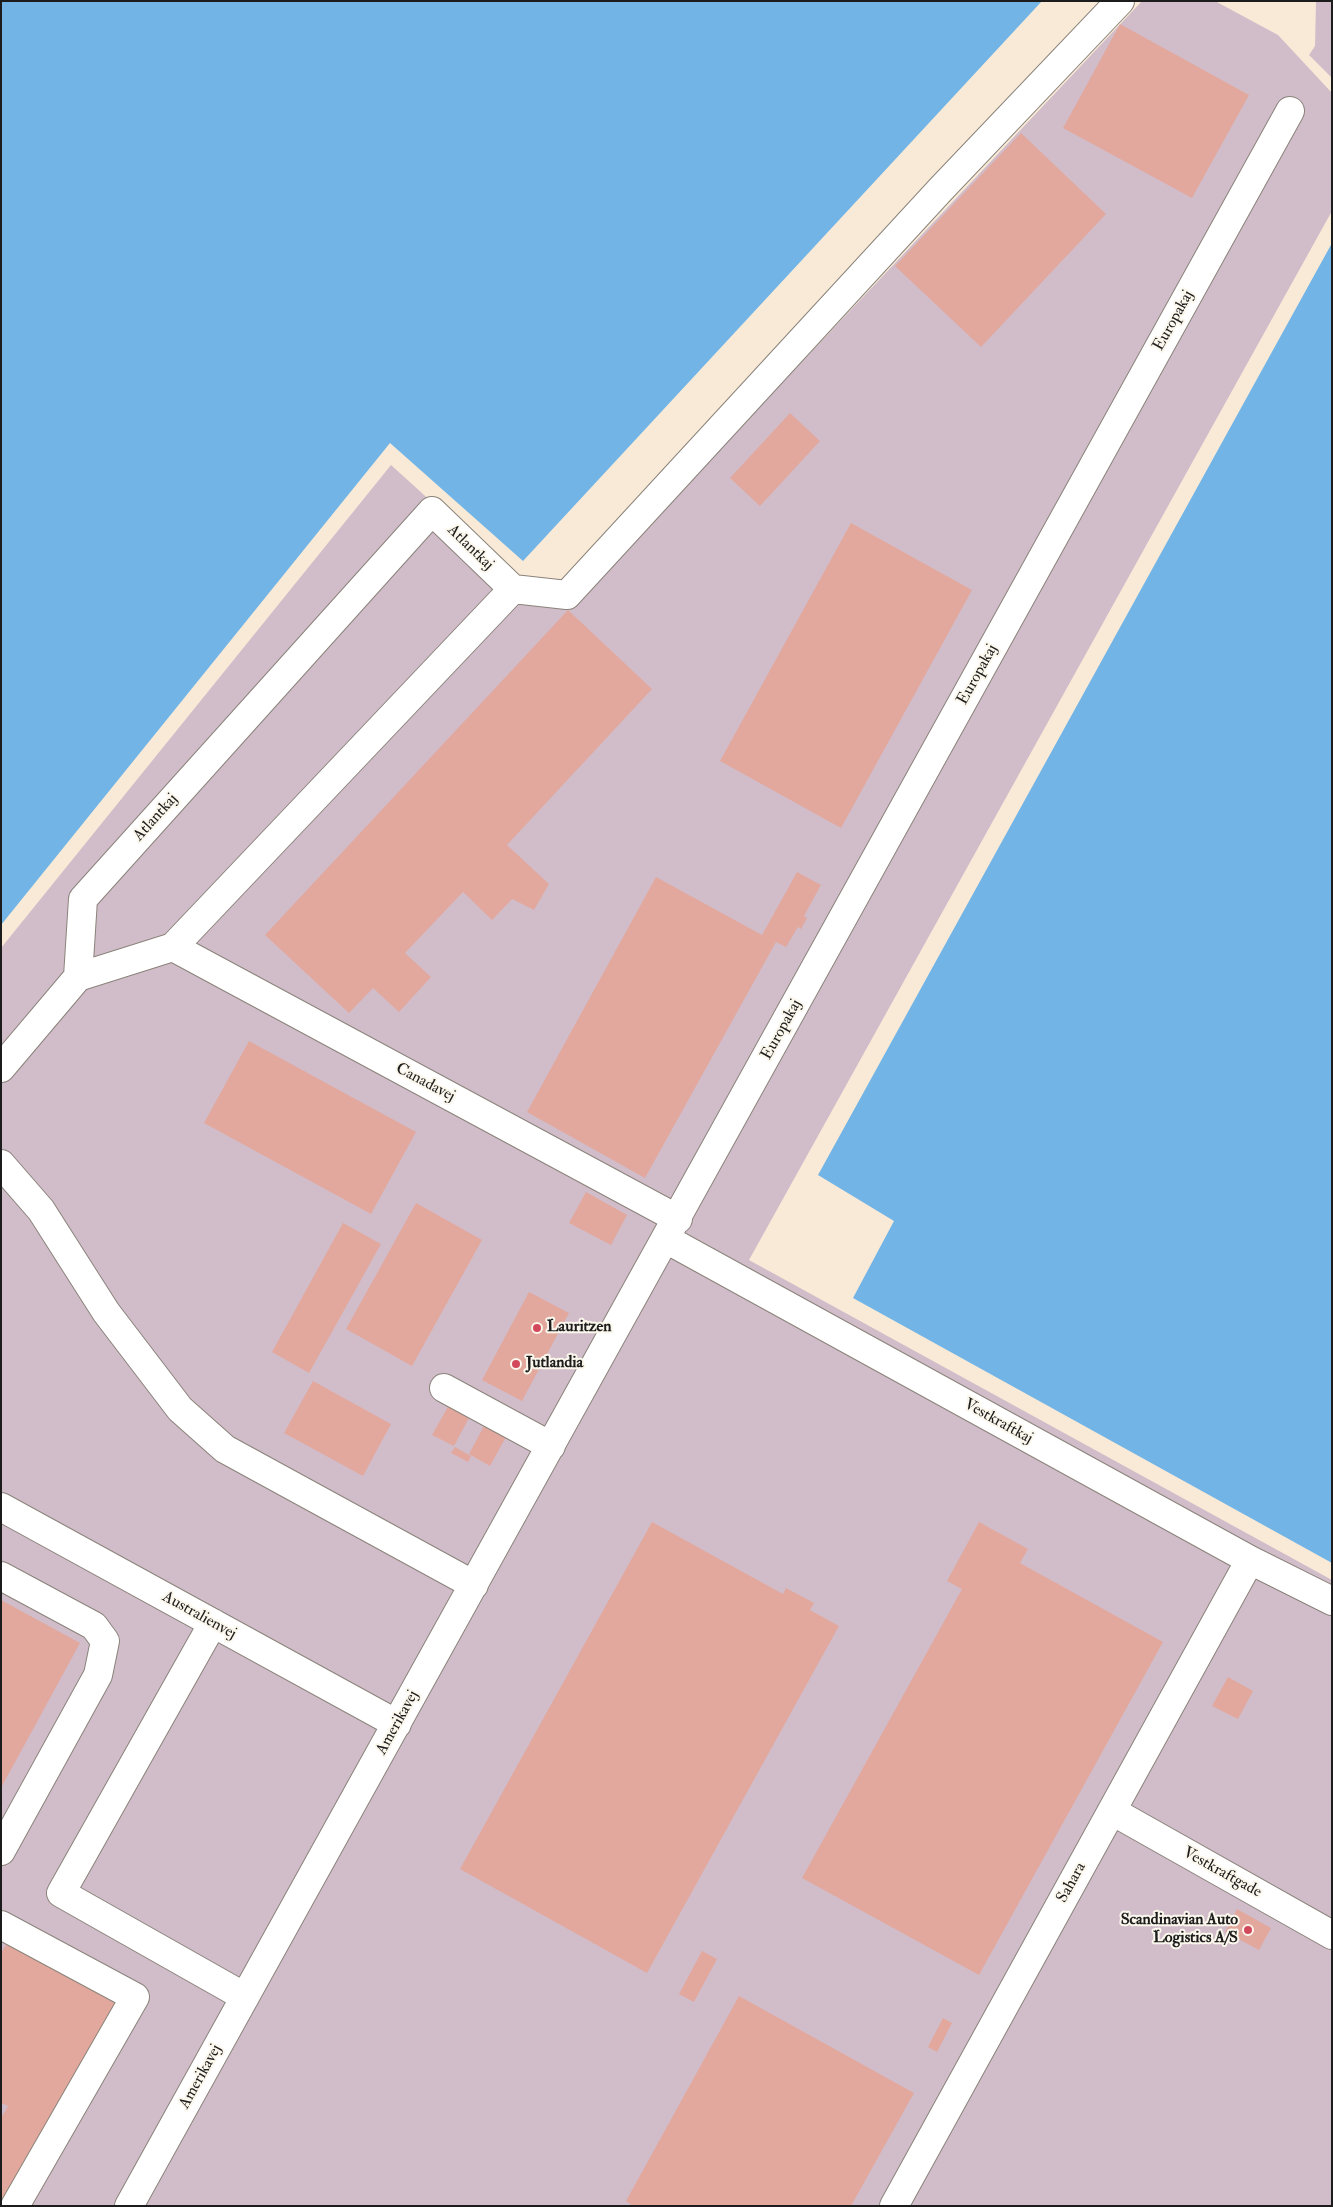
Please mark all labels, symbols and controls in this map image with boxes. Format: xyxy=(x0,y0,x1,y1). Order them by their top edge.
street label: Europakaj xyxy=(1150,288,1198,354)
street label: Atlantkaj xyxy=(443,521,497,575)
street label: Europakaj xyxy=(954,642,1002,708)
street label: Atlantkaj xyxy=(130,790,182,846)
street label: Europakaj xyxy=(758,997,806,1063)
street label: Canadavej xyxy=(392,1059,458,1107)
place label: Lauritzen xyxy=(547,1318,611,1338)
marker: Lauritzen xyxy=(531,1322,543,1334)
place label: Jutlandia xyxy=(526,1354,583,1374)
marker: Jutlandia xyxy=(510,1358,522,1370)
street label: Vestkraftkaj xyxy=(960,1395,1036,1449)
street label: Australienvej xyxy=(159,1588,239,1644)
street label: Amerikavej xyxy=(373,1688,423,1758)
street label: Vestkraftgade xyxy=(1179,1844,1265,1902)
street label: Sahara xyxy=(1053,1860,1091,1906)
place label: Scandinavian Auto Logistics A/S xyxy=(1121,1911,1238,1949)
marker: Scandinavian Auto Logistics A/S xyxy=(1242,1924,1254,1936)
street label: Amerikavej xyxy=(176,2042,226,2112)

